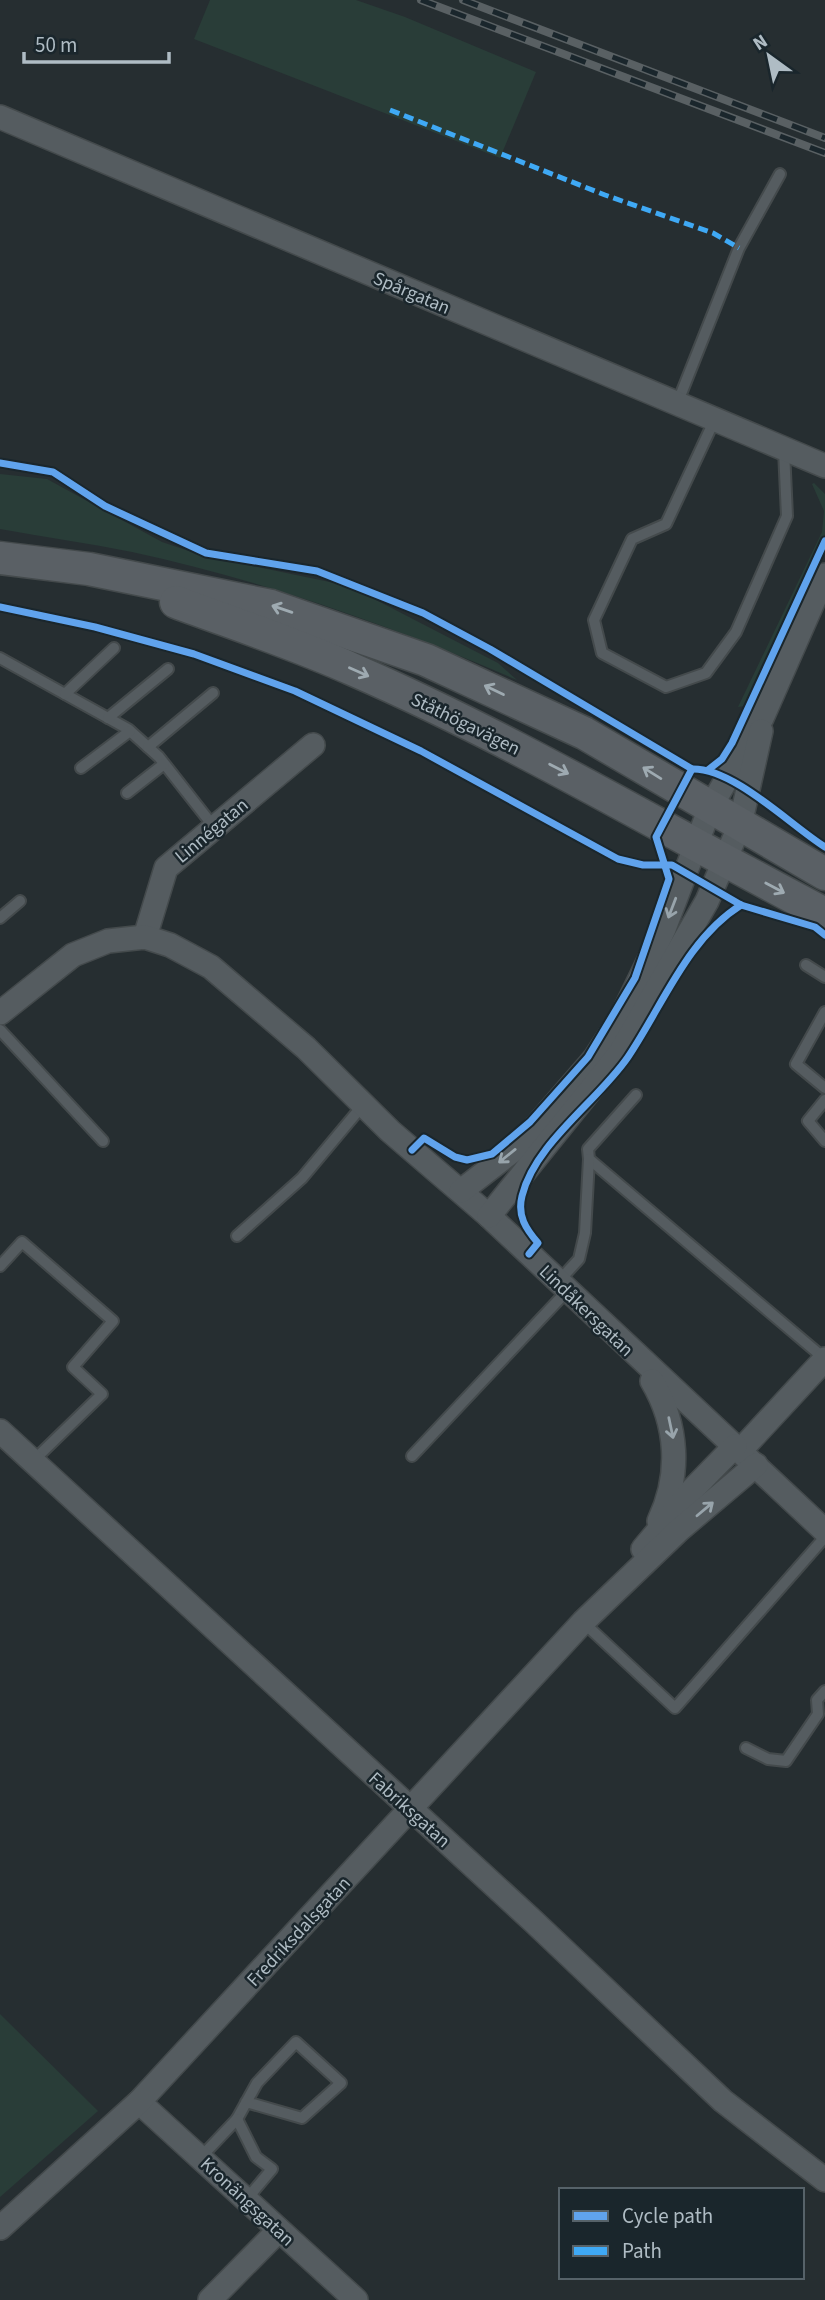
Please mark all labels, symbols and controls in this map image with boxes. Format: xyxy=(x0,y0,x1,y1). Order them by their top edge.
scale bar xyxy=(24,21,170,65)
north arrow xyxy=(734,21,804,91)
text: N xyxy=(748,28,773,58)
text: 50 m xyxy=(35,30,77,60)
street label: Spårgatan xyxy=(369,265,454,322)
one-way arrow xyxy=(271,602,293,615)
one-way arrow xyxy=(348,666,369,679)
one-way arrow xyxy=(484,682,505,696)
street label: Ståthögavägen xyxy=(406,686,524,762)
one-way arrow xyxy=(548,763,569,777)
one-way arrow xyxy=(642,766,662,780)
street label: Linnégatan xyxy=(169,792,255,870)
one-way arrow xyxy=(764,882,785,895)
one-way arrow xyxy=(664,897,677,919)
one-way arrow xyxy=(498,1149,516,1164)
street label: Lindåkersgatan xyxy=(533,1259,639,1363)
one-way arrow xyxy=(664,1416,678,1439)
one-way arrow xyxy=(696,1501,714,1517)
street label: Fabriksgatan xyxy=(362,1766,456,1854)
street label: Fredriksdalsgatan xyxy=(241,1871,357,1993)
street label: Kronängsgatan xyxy=(194,2151,300,2253)
legend xyxy=(559,2188,804,2279)
text: Cycle path xyxy=(622,2201,713,2231)
text: Path xyxy=(622,2236,662,2266)

